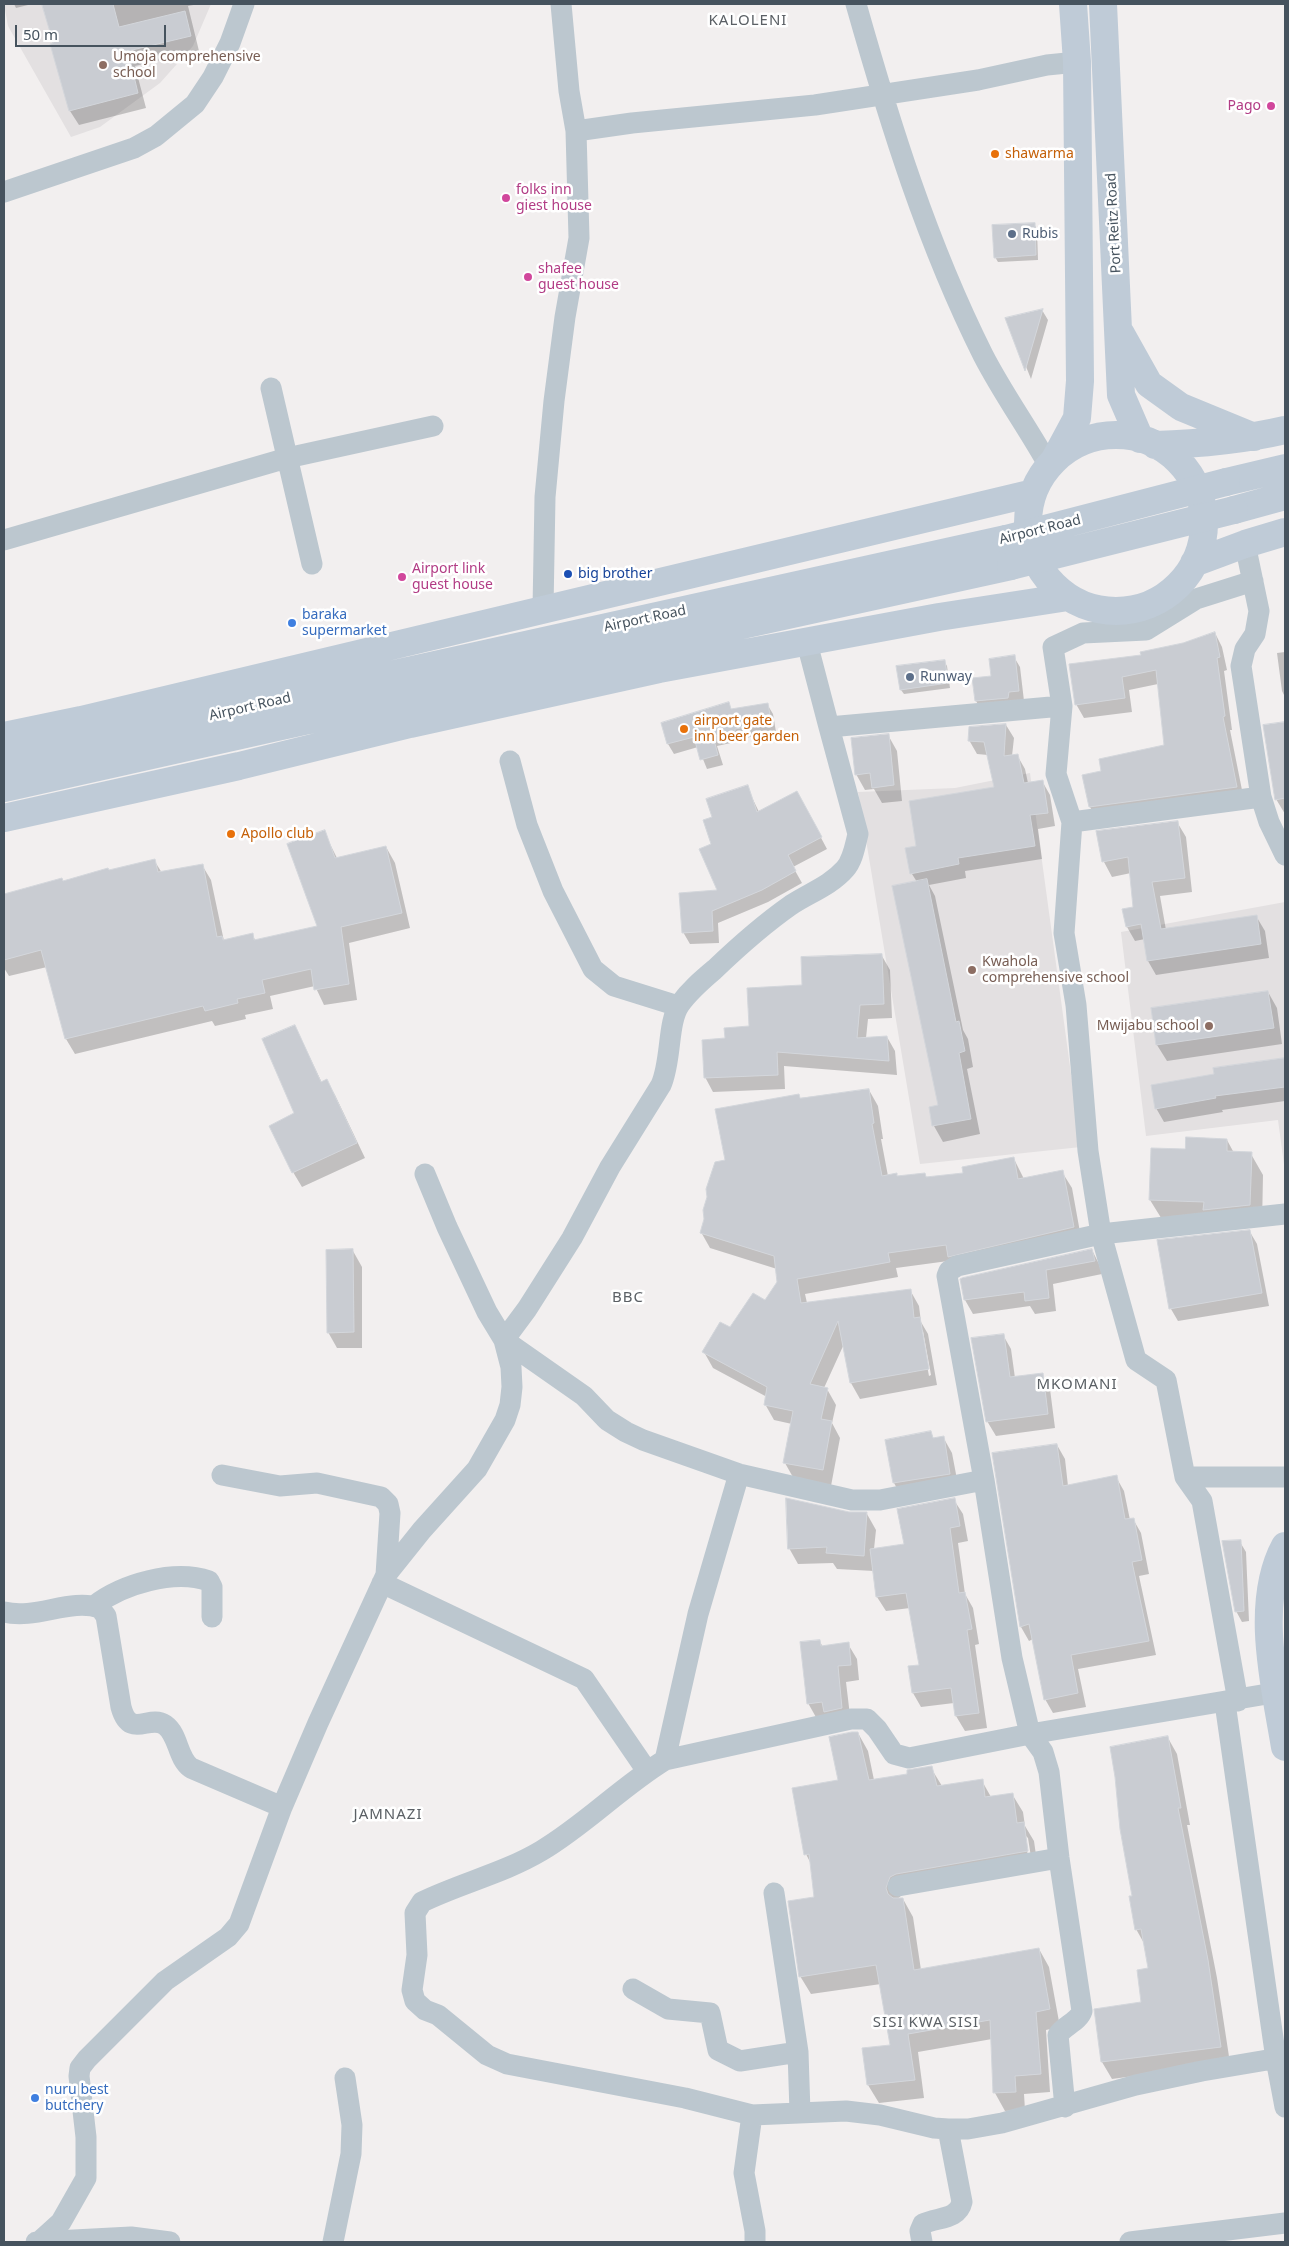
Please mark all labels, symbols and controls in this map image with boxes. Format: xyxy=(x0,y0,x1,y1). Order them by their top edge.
district label: KALOLENI xyxy=(708,12,788,30)
scale bar xyxy=(18,15,169,47)
text: 50 m xyxy=(23,24,58,44)
place label: Umoja comprehensive school xyxy=(113,49,261,82)
marker: Umoja comprehensive school xyxy=(97,59,109,71)
place label: Pago xyxy=(1228,98,1261,114)
marker: Pago xyxy=(1265,100,1277,112)
place label: shawarma xyxy=(1005,146,1074,162)
marker: shawarma xyxy=(989,148,1001,160)
street label: Port Reitz Road xyxy=(1103,172,1125,274)
place label: folks inn giest house xyxy=(516,182,592,214)
marker: folks inn giest house xyxy=(500,192,512,204)
place label: Rubis xyxy=(1022,226,1058,242)
marker: Rubis xyxy=(1006,228,1018,240)
place label: shafee guest house xyxy=(538,261,619,294)
marker: shafee guest house xyxy=(522,271,534,283)
street label: Airport Road xyxy=(997,512,1083,548)
place label: Airport link guest house xyxy=(412,561,493,594)
place label: big brother xyxy=(578,566,652,582)
marker: big brother xyxy=(562,568,574,580)
marker: Airport link guest house xyxy=(396,571,408,583)
street label: Airport Road xyxy=(602,602,688,636)
place label: baraka supermarket xyxy=(302,607,387,640)
marker: baraka supermarket xyxy=(286,617,298,629)
place label: Runway xyxy=(920,669,972,685)
marker: Runway xyxy=(904,671,916,683)
street label: Airport Road xyxy=(207,689,293,725)
place label: airport gate inn beer garden xyxy=(694,713,800,746)
marker: airport gate inn beer garden xyxy=(678,723,690,735)
place label: Apollo club xyxy=(241,826,314,842)
marker: Apollo club xyxy=(225,828,237,840)
place label: Kwahola comprehensive school xyxy=(982,954,1129,986)
marker: Kwahola comprehensive school xyxy=(966,964,978,976)
place label: Mwijabu school xyxy=(1097,1018,1199,1034)
marker: Mwijabu school xyxy=(1203,1020,1215,1032)
district label: BBC xyxy=(612,1289,644,1307)
district label: MKOMANI xyxy=(1036,1376,1118,1394)
district label: JAMNAZI xyxy=(353,1806,423,1824)
district label: SISI KWA SISI xyxy=(871,2014,981,2032)
place label: nuru best butchery xyxy=(45,2082,109,2114)
marker: nuru best butchery xyxy=(29,2092,41,2104)

